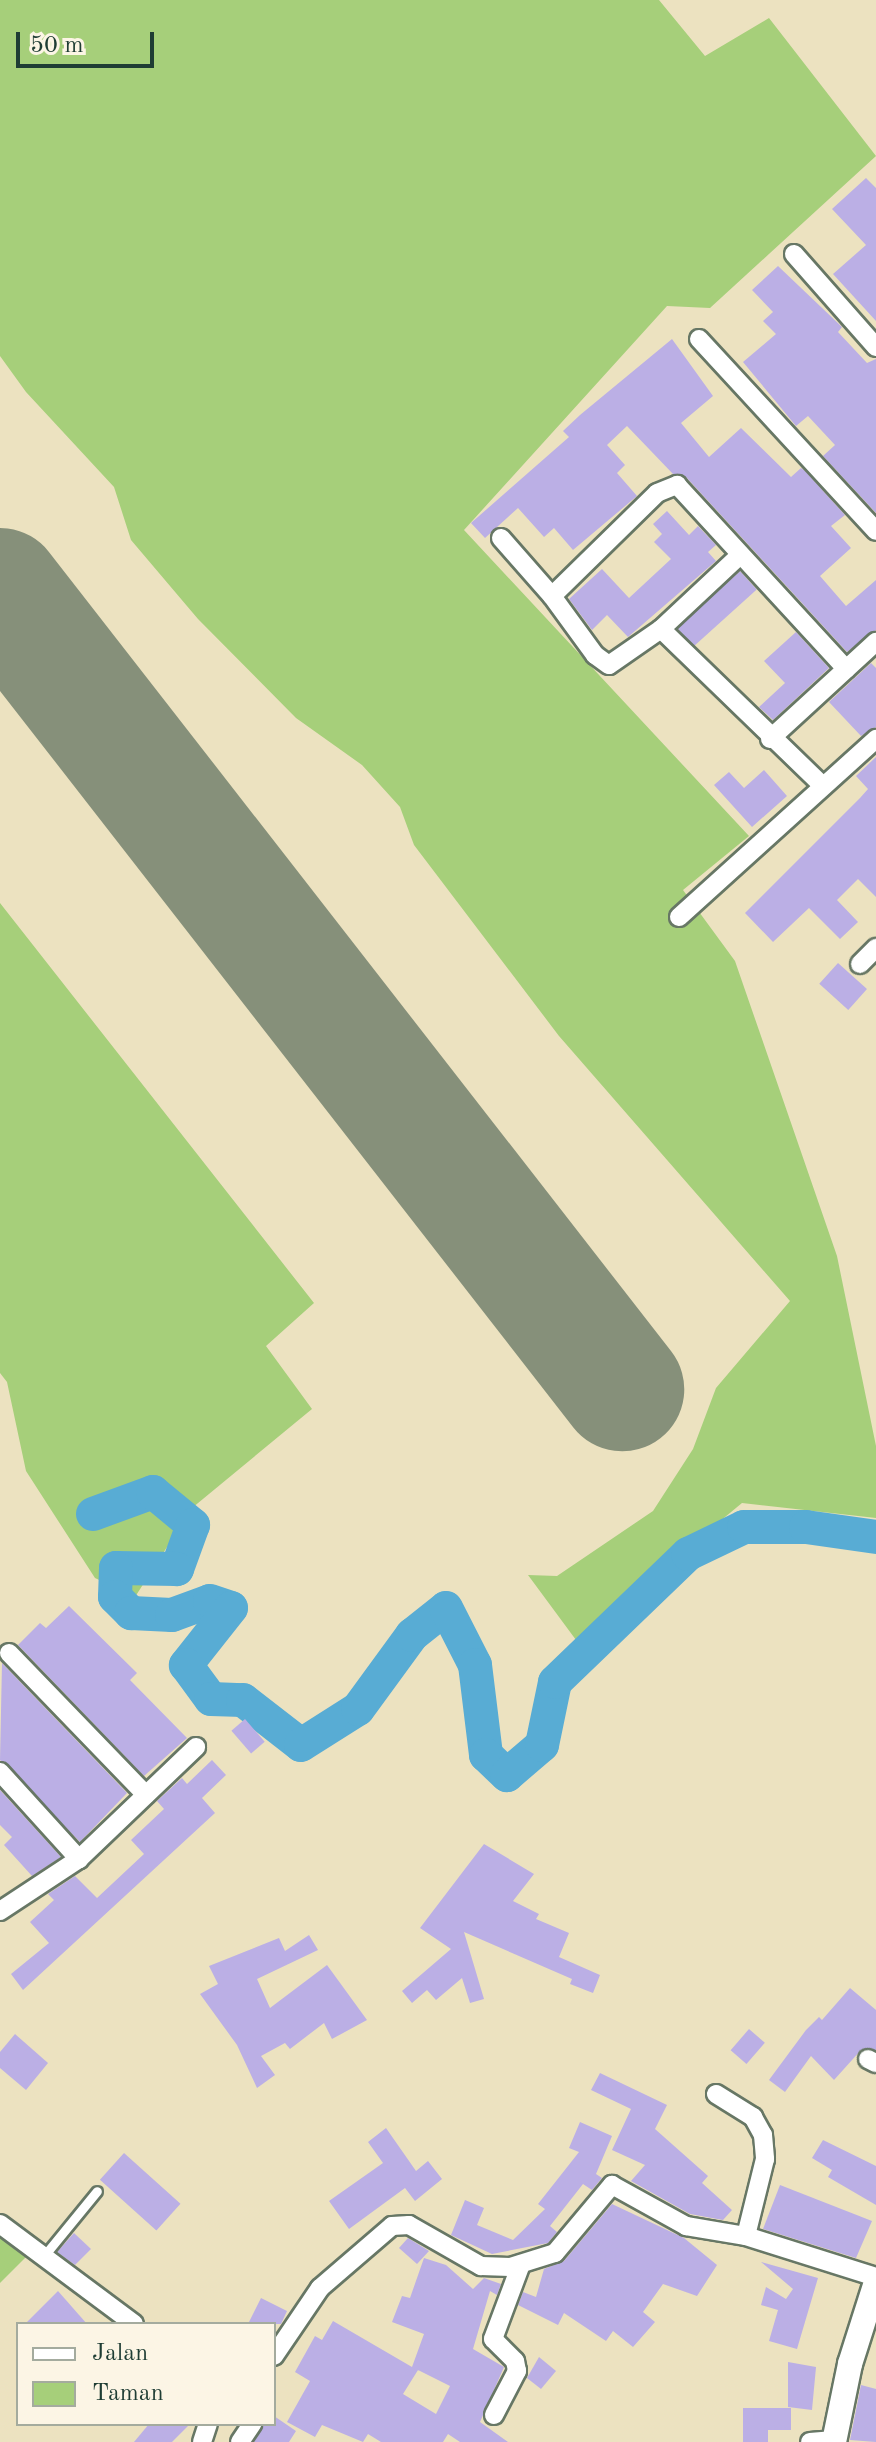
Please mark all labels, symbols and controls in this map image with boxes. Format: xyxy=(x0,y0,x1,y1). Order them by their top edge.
scale bar xyxy=(20,16,158,66)
text: 50 m xyxy=(30,34,84,58)
legend xyxy=(16,2322,276,2426)
text: Jalan xyxy=(92,2342,148,2366)
text: Taman xyxy=(92,2382,164,2406)

